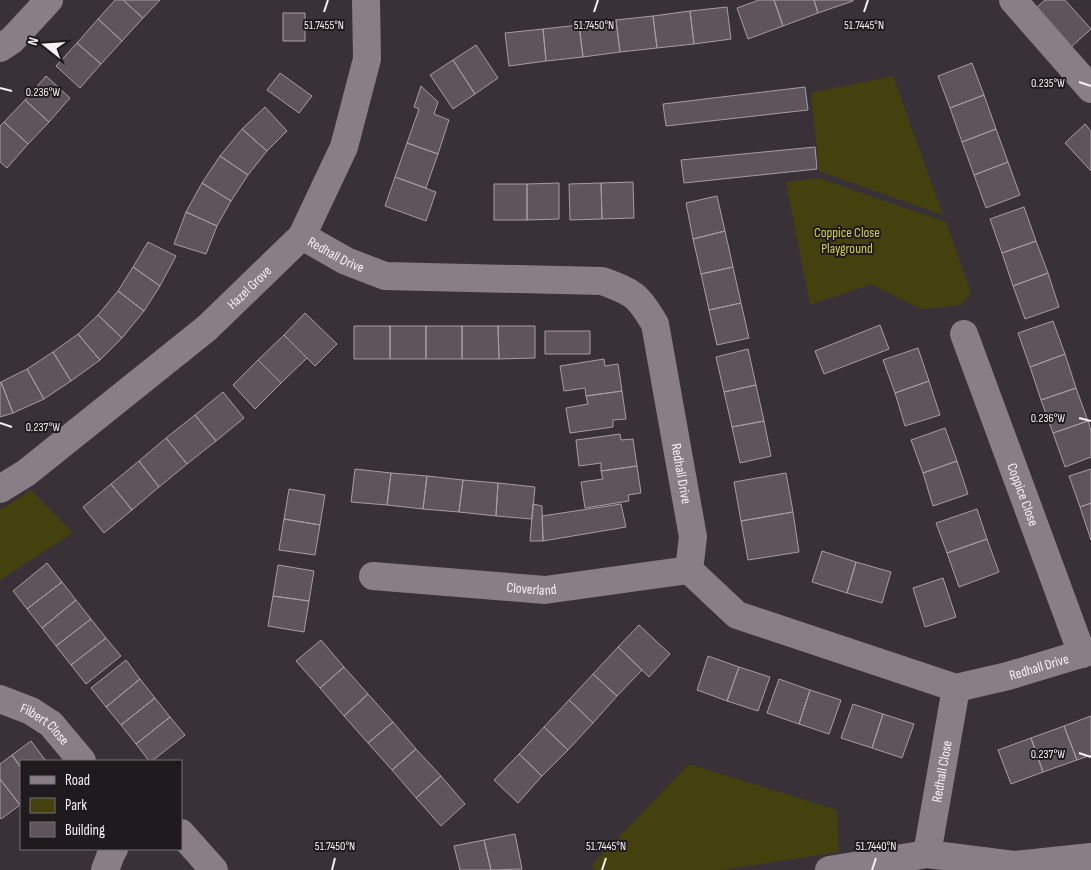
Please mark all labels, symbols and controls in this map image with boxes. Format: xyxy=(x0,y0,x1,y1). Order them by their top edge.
text: 51.7455°N xyxy=(304,18,344,33)
text: 51.7450°N xyxy=(574,18,614,33)
text: 51.7445°N xyxy=(844,18,884,33)
north arrow xyxy=(20,20,70,70)
text: N xyxy=(24,35,42,47)
text: 0.235°W xyxy=(1031,76,1065,91)
text: 0.236°W xyxy=(26,85,60,100)
park label: Coppice Close Playground xyxy=(814,224,880,257)
street label: Redhall Drive xyxy=(305,233,367,276)
street label: Hazel Grove xyxy=(223,262,275,313)
text: 0.236°W xyxy=(1031,411,1065,426)
text: 0.237°W xyxy=(26,420,60,435)
street label: Redhall Drive xyxy=(668,442,695,505)
street label: Coppice Close xyxy=(1004,461,1043,528)
street label: Cloverland xyxy=(506,578,558,598)
street label: Redhall Drive xyxy=(1007,650,1071,684)
street label: Filbert Close xyxy=(18,699,73,748)
street label: Redhall Close xyxy=(928,739,955,804)
text: 0.237°W xyxy=(1031,747,1065,762)
legend xyxy=(20,760,182,850)
text: Road xyxy=(65,771,90,790)
text: Park xyxy=(65,796,87,815)
text: Building xyxy=(65,821,105,840)
text: 51.7450°N xyxy=(315,839,355,854)
text: 51.7445°N xyxy=(586,839,626,854)
text: 51.7440°N xyxy=(856,839,896,854)

